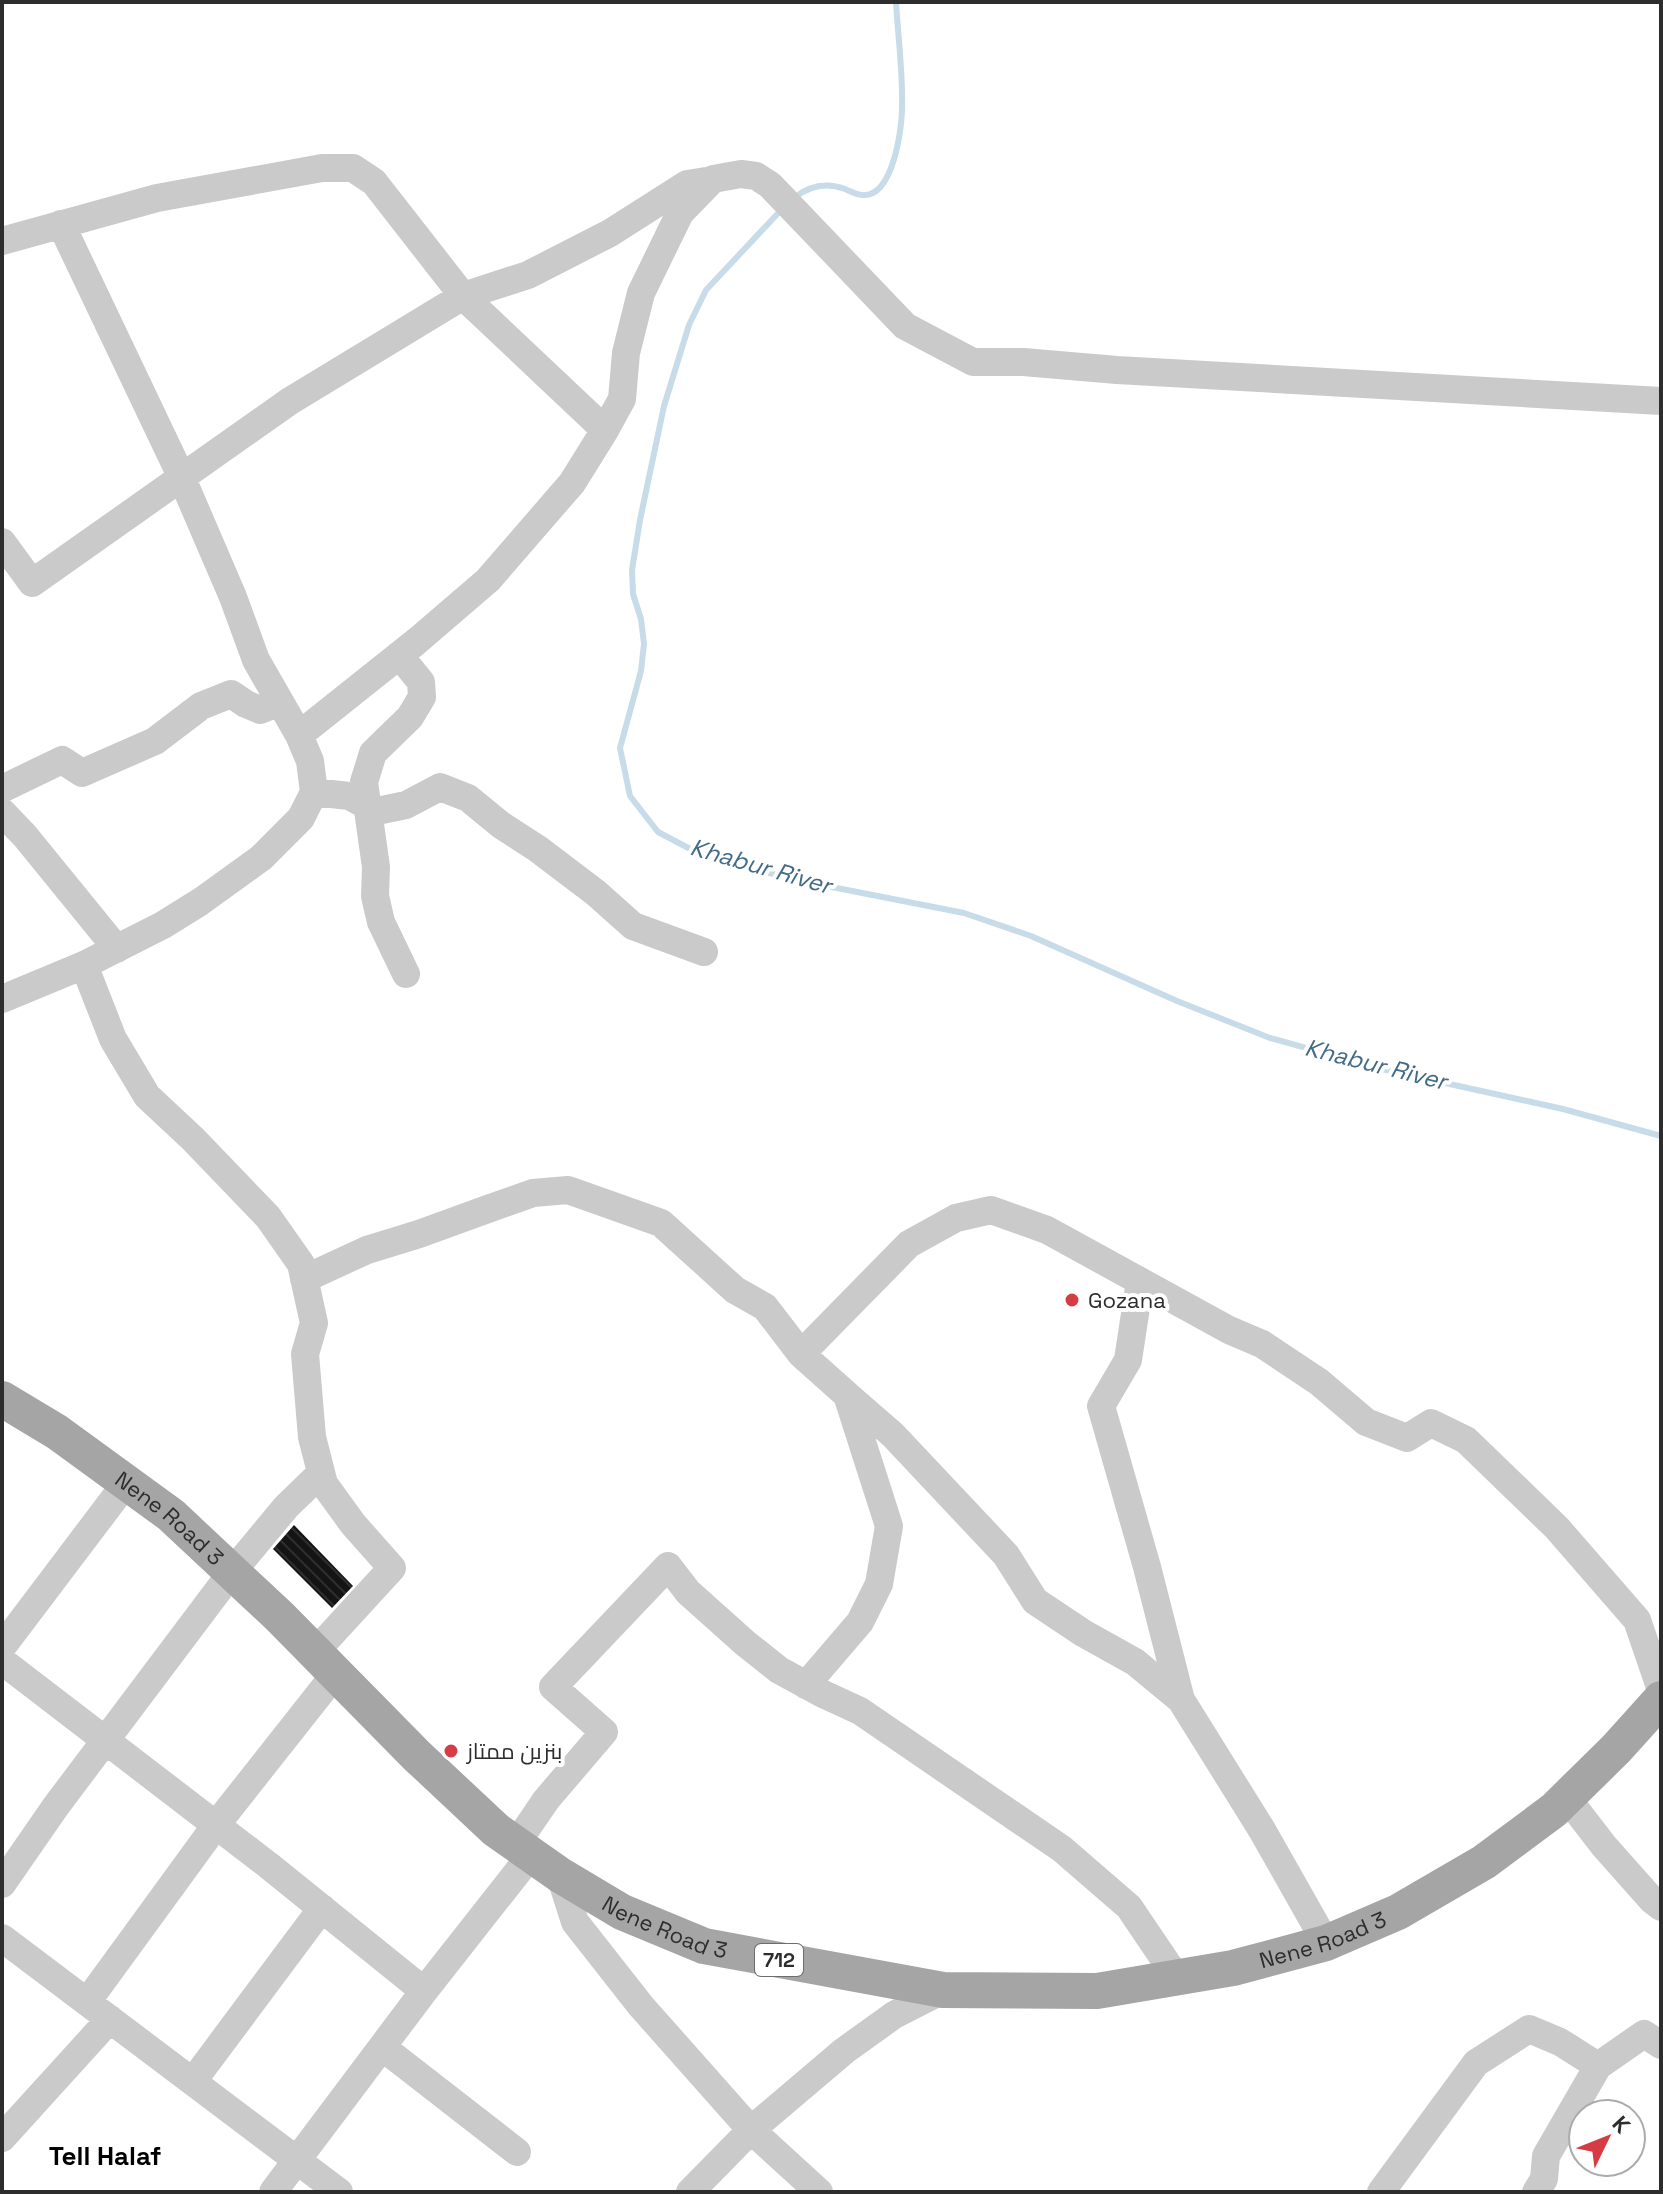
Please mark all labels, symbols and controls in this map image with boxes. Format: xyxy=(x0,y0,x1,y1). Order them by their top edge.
water label: Khabur River xyxy=(687,831,838,902)
water label: Khabur River xyxy=(1302,1031,1453,1097)
place label: Gozana xyxy=(1088,1286,1166,1314)
marker: Gozana xyxy=(1063,1291,1081,1309)
street label: Nene Road 3 xyxy=(110,1465,230,1571)
place label: بنزين ممتاز xyxy=(465,1737,562,1765)
marker: بنزين ممتاز xyxy=(442,1742,460,1760)
street label: Nene Road 3 xyxy=(597,1889,729,1964)
street label: Nene Road 3 xyxy=(1256,1905,1390,1974)
road number: 712 xyxy=(755,1944,803,1976)
north arrow xyxy=(1567,2098,1647,2178)
text: K xyxy=(1607,2110,1637,2139)
district label: Tell Halaf xyxy=(49,2139,161,2173)

